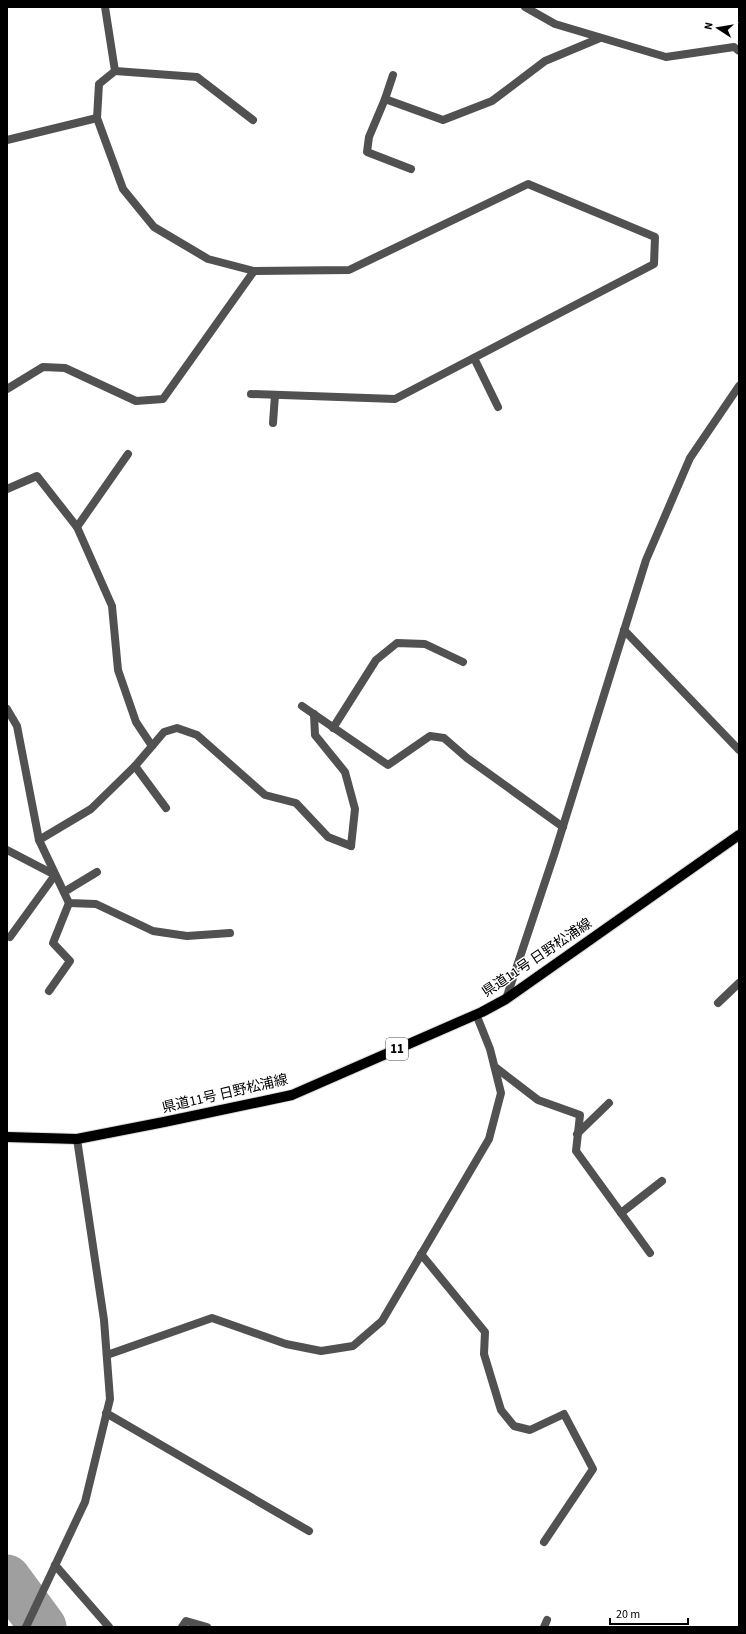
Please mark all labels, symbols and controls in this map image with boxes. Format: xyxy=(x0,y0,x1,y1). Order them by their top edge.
north arrow xyxy=(698,8,738,48)
text: N xyxy=(701,21,717,31)
street label: 県道11号 日野松浦線 xyxy=(478,914,596,1002)
road number: 11 xyxy=(386,1038,408,1060)
street label: 県道11号 日野松浦線 xyxy=(160,1070,290,1118)
scale bar xyxy=(610,1600,688,1626)
text: 20 m xyxy=(616,1606,640,1623)

